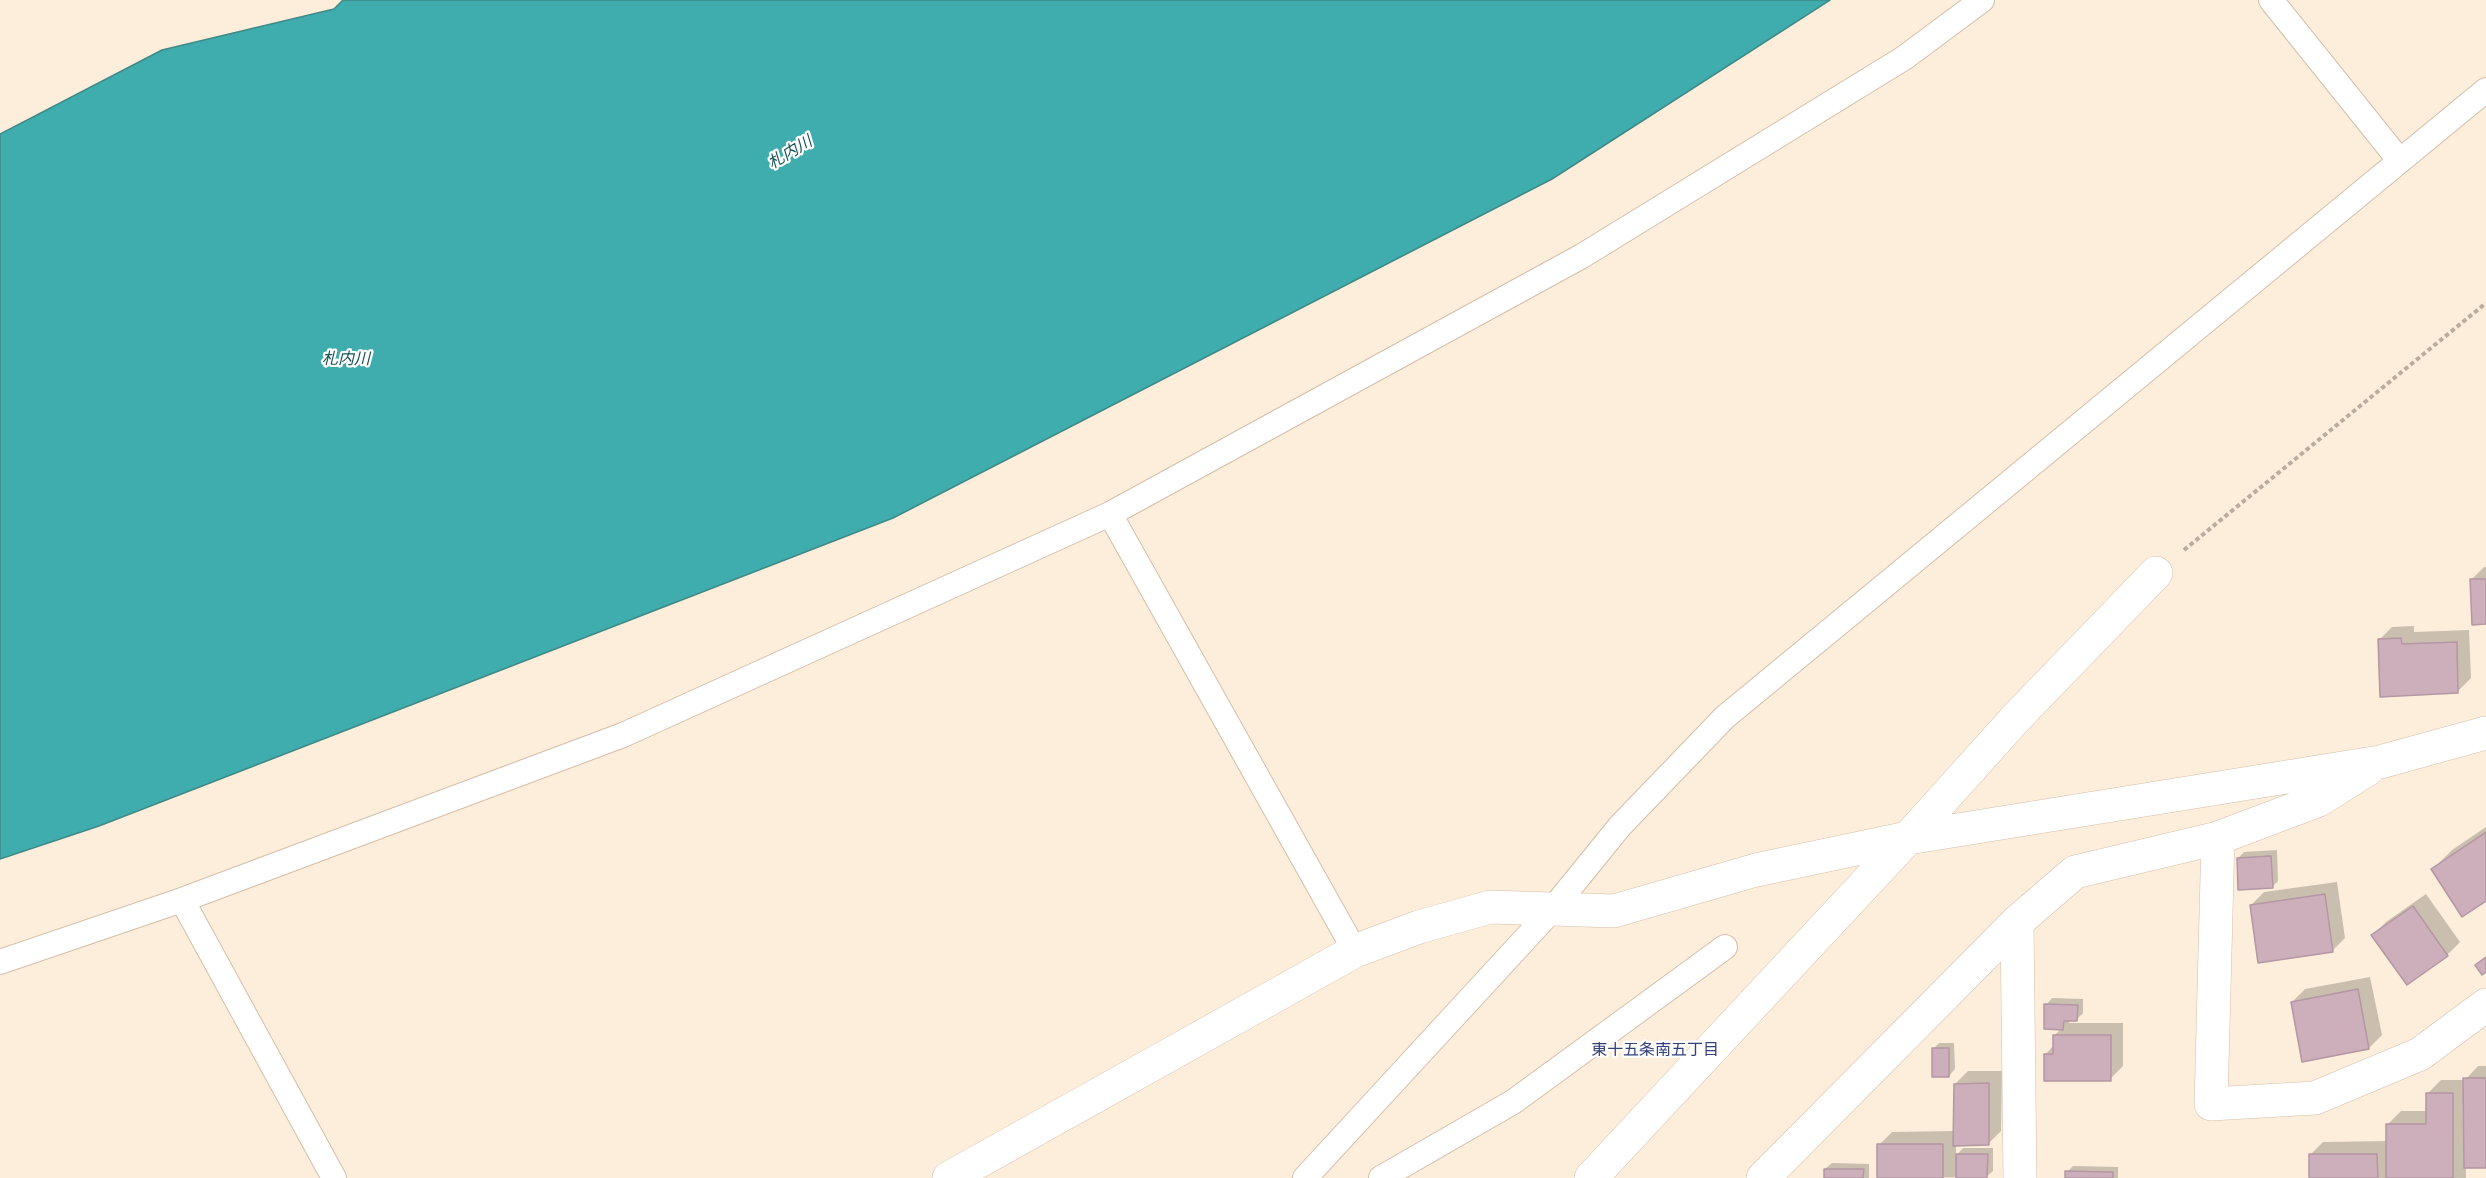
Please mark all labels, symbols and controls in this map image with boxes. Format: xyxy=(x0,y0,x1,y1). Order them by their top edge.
water label: 札内川 xyxy=(765,133,817,175)
water label: 札内川 xyxy=(322,351,370,371)
district label: 東十五条南五丁目 xyxy=(1591,1042,1719,1062)

